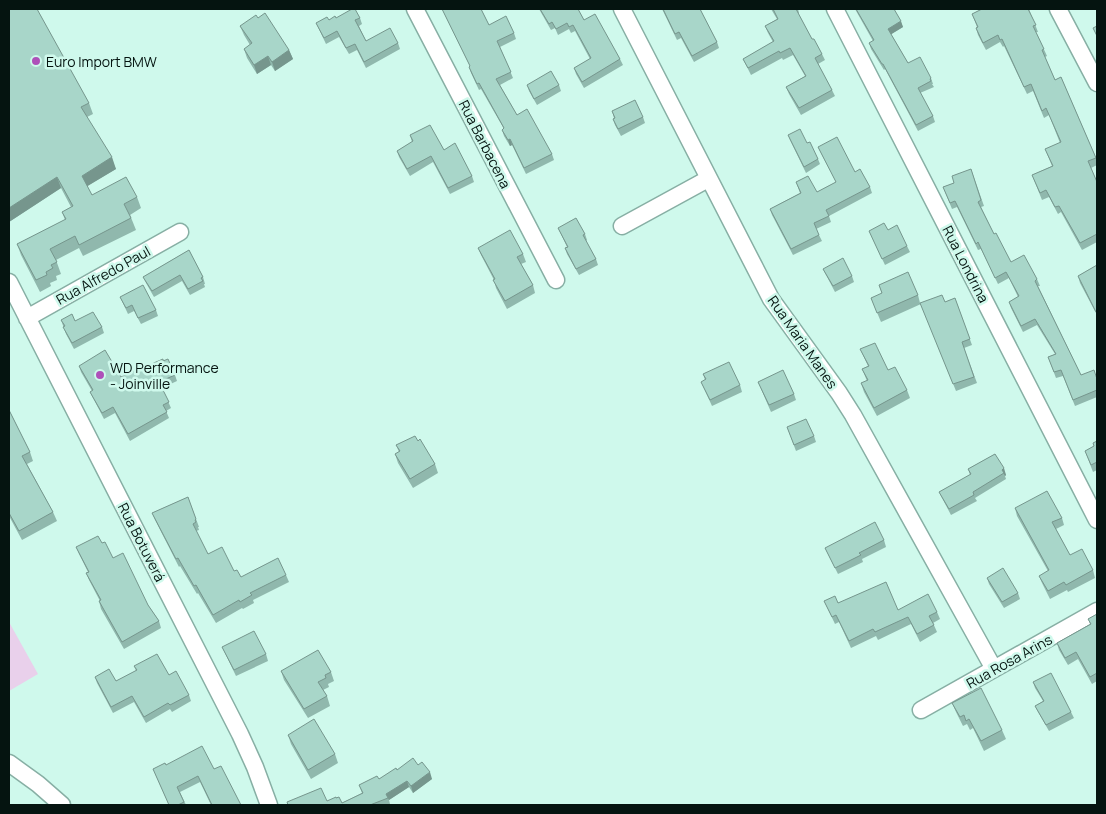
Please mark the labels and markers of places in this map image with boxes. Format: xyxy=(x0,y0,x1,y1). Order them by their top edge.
place label: Euro Import BMW xyxy=(46,52,157,71)
marker: Euro Import BMW xyxy=(30,55,42,67)
place label: WD Performance - Joinville xyxy=(110,358,219,393)
marker: WD Performance - Joinville xyxy=(94,369,106,381)

